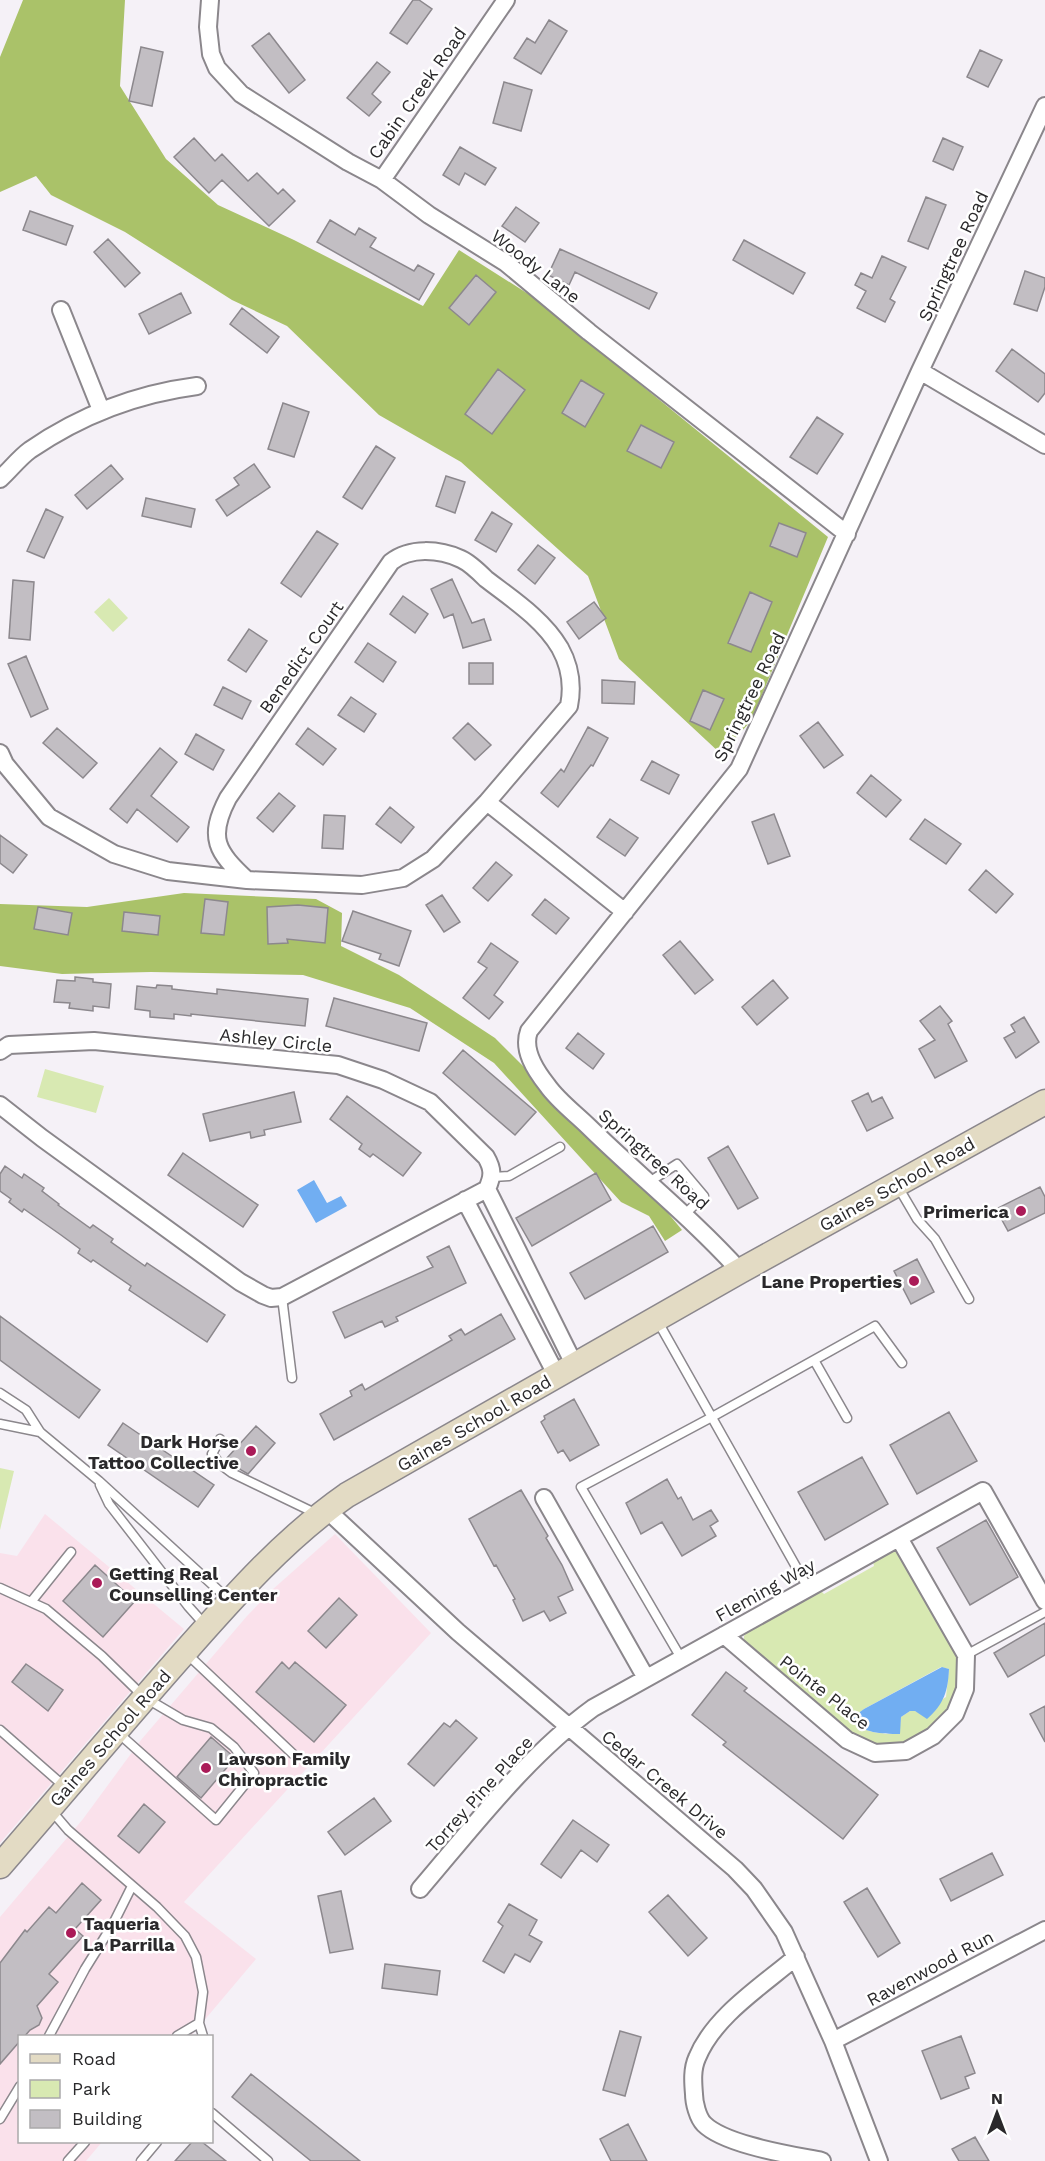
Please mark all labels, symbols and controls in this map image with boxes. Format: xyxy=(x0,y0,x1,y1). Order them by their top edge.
street label: Cabin Creek Road xyxy=(364,23,470,163)
street label: Springtree Road xyxy=(914,188,992,324)
street label: Woody Lane xyxy=(487,225,585,307)
street label: Benedict Court xyxy=(255,597,348,717)
street label: Springtree Road xyxy=(709,629,789,765)
street label: Ashley Circle xyxy=(219,1024,333,1056)
street label: Springtree Road xyxy=(595,1104,713,1214)
street label: Gaines School Road xyxy=(816,1133,978,1235)
place label: Primerica xyxy=(923,1201,1010,1222)
marker: Primerica xyxy=(1014,1204,1028,1218)
place label: Lane Properties xyxy=(761,1271,902,1292)
marker: Lane Properties xyxy=(907,1274,921,1288)
street label: Gaines School Road xyxy=(393,1370,555,1476)
place label: Dark Horse Tattoo Collective xyxy=(88,1431,239,1473)
marker: Dark Horse Tattoo Collective xyxy=(244,1444,258,1458)
street label: Fleming Way xyxy=(711,1554,819,1626)
place label: Getting Real Counselling Center xyxy=(109,1563,278,1605)
marker: Getting Real Counselling Center xyxy=(90,1576,104,1590)
street label: Pointe Place xyxy=(776,1650,874,1734)
street label: Gaines School Road xyxy=(45,1665,175,1811)
street label: Cedar Creek Drive xyxy=(598,1725,732,1843)
street label: Torrey Pine Place xyxy=(421,1731,537,1857)
place label: Lawson Family Chiropractic xyxy=(218,1748,351,1790)
marker: Lawson Family Chiropractic xyxy=(199,1761,213,1775)
place label: Taqueria La Parrilla xyxy=(83,1913,175,1955)
marker: Taqueria La Parrilla xyxy=(64,1926,78,1940)
street label: Ravenwood Run xyxy=(863,1926,997,2010)
legend xyxy=(18,2035,213,2143)
text: Road xyxy=(72,2048,116,2069)
text: Park xyxy=(72,2078,111,2099)
north arrow xyxy=(967,2083,1027,2143)
text: N xyxy=(991,2089,1003,2108)
text: Building xyxy=(72,2108,142,2129)

